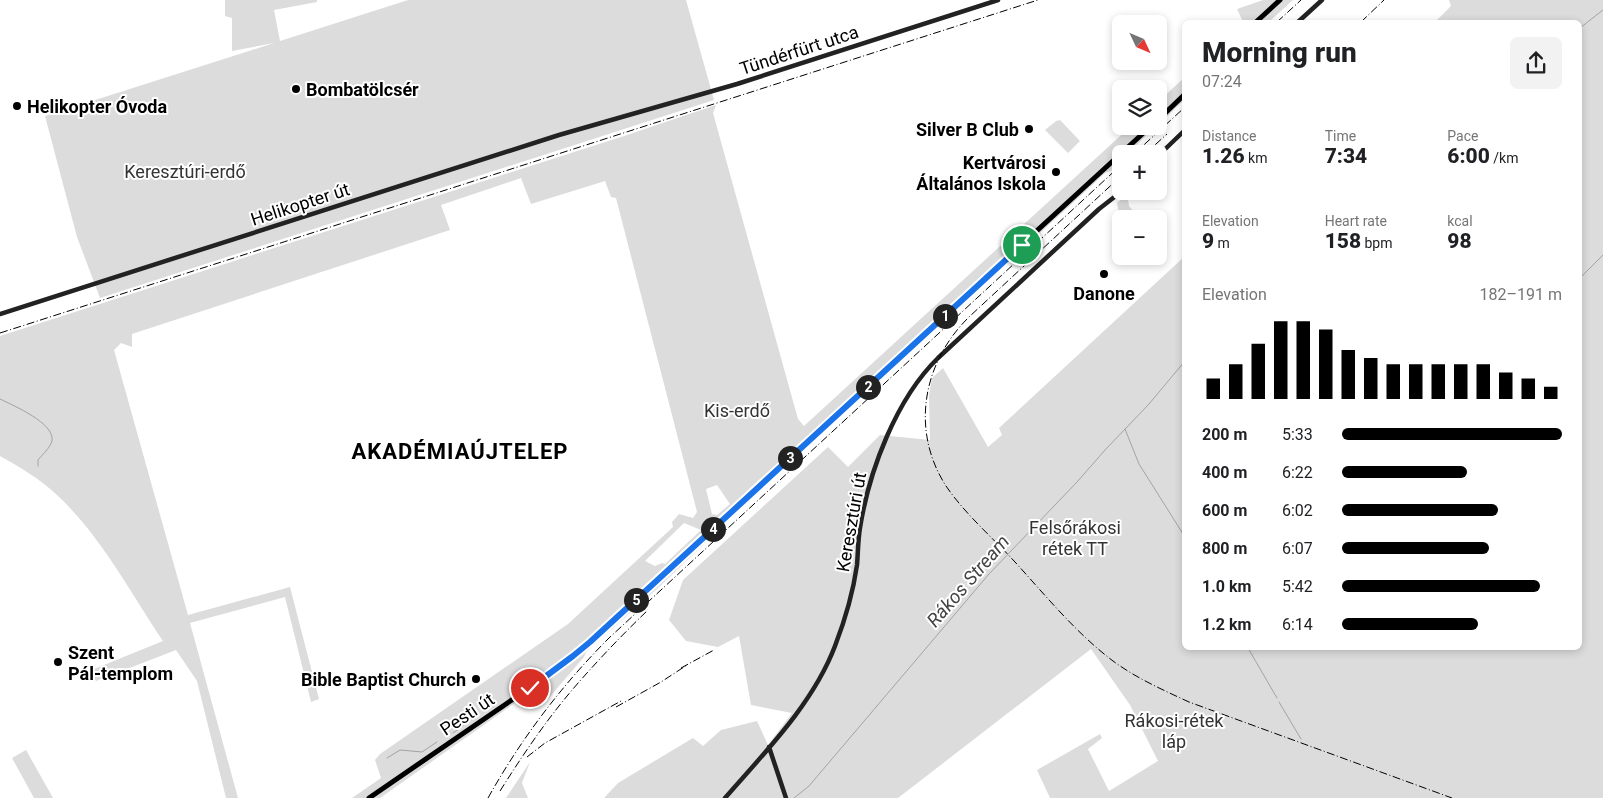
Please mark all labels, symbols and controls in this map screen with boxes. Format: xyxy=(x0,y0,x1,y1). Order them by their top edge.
north arrow xyxy=(1112,15,1168,70)
map controls xyxy=(1112,15,1167,265)
street label: Tündérfürt utca xyxy=(737,21,861,79)
text: Morning run xyxy=(1202,36,1357,69)
button: share xyxy=(1510,37,1562,89)
text: 07:24 xyxy=(1202,72,1242,91)
place label: Bombatölcsér xyxy=(306,79,419,100)
button: layers xyxy=(1112,80,1167,135)
marker: Bombatölcsér xyxy=(290,83,302,95)
place label: Helikopter Óvoda xyxy=(27,96,167,117)
marker: Helikopter Óvoda xyxy=(11,100,23,112)
place label: Silver B Club xyxy=(916,119,1019,140)
marker: Silver B Club xyxy=(1023,123,1035,135)
text: Distance xyxy=(1202,128,1257,144)
text: Time xyxy=(1325,128,1356,144)
text: Pace xyxy=(1447,128,1478,144)
text: 1.26 xyxy=(1202,144,1245,168)
text: 7:34 xyxy=(1325,144,1367,168)
text: 6:00 xyxy=(1447,144,1490,168)
button: + xyxy=(1112,145,1167,200)
text: km xyxy=(1245,150,1267,166)
text: /km xyxy=(1490,150,1518,166)
place label: Kertvárosi Általános Iskola xyxy=(916,152,1046,194)
park label: Keresztúri-erdő xyxy=(124,161,246,182)
marker: Kertvárosi Általános Iskola xyxy=(1050,166,1062,178)
street label: Helikopter út xyxy=(248,178,352,230)
button: − xyxy=(1112,210,1167,265)
text: Elevation xyxy=(1202,213,1259,229)
text: Heart rate xyxy=(1325,213,1387,229)
text: kcal xyxy=(1447,213,1473,229)
pin xyxy=(1001,224,1043,266)
text: 9 xyxy=(1202,229,1214,253)
text: 158 xyxy=(1325,229,1361,253)
text: 98 xyxy=(1447,229,1472,253)
icon: arrive xyxy=(1008,231,1036,259)
text: m xyxy=(1214,235,1230,251)
text: bpm xyxy=(1361,235,1392,251)
marker: Danone xyxy=(1098,268,1110,280)
place label: Danone xyxy=(1073,283,1135,304)
text: Elevation xyxy=(1202,285,1267,304)
text: 182–191 m xyxy=(1480,285,1562,304)
pin: 1 xyxy=(932,304,958,328)
text: 1 xyxy=(941,308,950,324)
pin: 2 xyxy=(856,374,880,400)
text: 2 xyxy=(864,379,873,395)
park label: Kis-erdő xyxy=(704,400,770,421)
text: 200 m xyxy=(1202,425,1247,444)
text: 5:33 xyxy=(1282,425,1313,444)
district label: AKADÉMIAÚJTELEP xyxy=(352,438,568,464)
pin: 3 xyxy=(778,446,802,470)
text: 3 xyxy=(786,450,795,466)
text: 400 m xyxy=(1202,463,1247,482)
text: 6:22 xyxy=(1282,463,1313,482)
street label: Keresztúri út xyxy=(832,470,870,573)
text: 600 m xyxy=(1202,501,1247,520)
text: 6:02 xyxy=(1282,501,1313,520)
pin: 4 xyxy=(700,516,726,542)
park label: Felsőrákosi rétek TT xyxy=(1029,517,1121,559)
text: 4 xyxy=(709,521,718,537)
water label: Rákos Stream xyxy=(922,530,1014,632)
text: 800 m xyxy=(1202,539,1247,558)
text: 6:07 xyxy=(1282,539,1313,558)
text: 1.0 km xyxy=(1202,577,1251,596)
text: 5:42 xyxy=(1282,577,1313,596)
pin: 5 xyxy=(624,588,648,612)
text: 5 xyxy=(632,592,641,608)
text: 1.2 km xyxy=(1202,615,1251,634)
text: 6:14 xyxy=(1282,615,1313,634)
place label: Szent Pál-templom xyxy=(68,642,173,684)
marker: Szent Pál-templom xyxy=(52,656,64,668)
pin xyxy=(509,667,551,709)
place label: Bible Baptist Church xyxy=(301,669,466,690)
marker: Bible Baptist Church xyxy=(470,673,482,685)
icon: check xyxy=(516,674,544,702)
street label: Pesti út xyxy=(436,688,498,740)
park label: Rákosi-rétek láp xyxy=(1125,710,1224,752)

